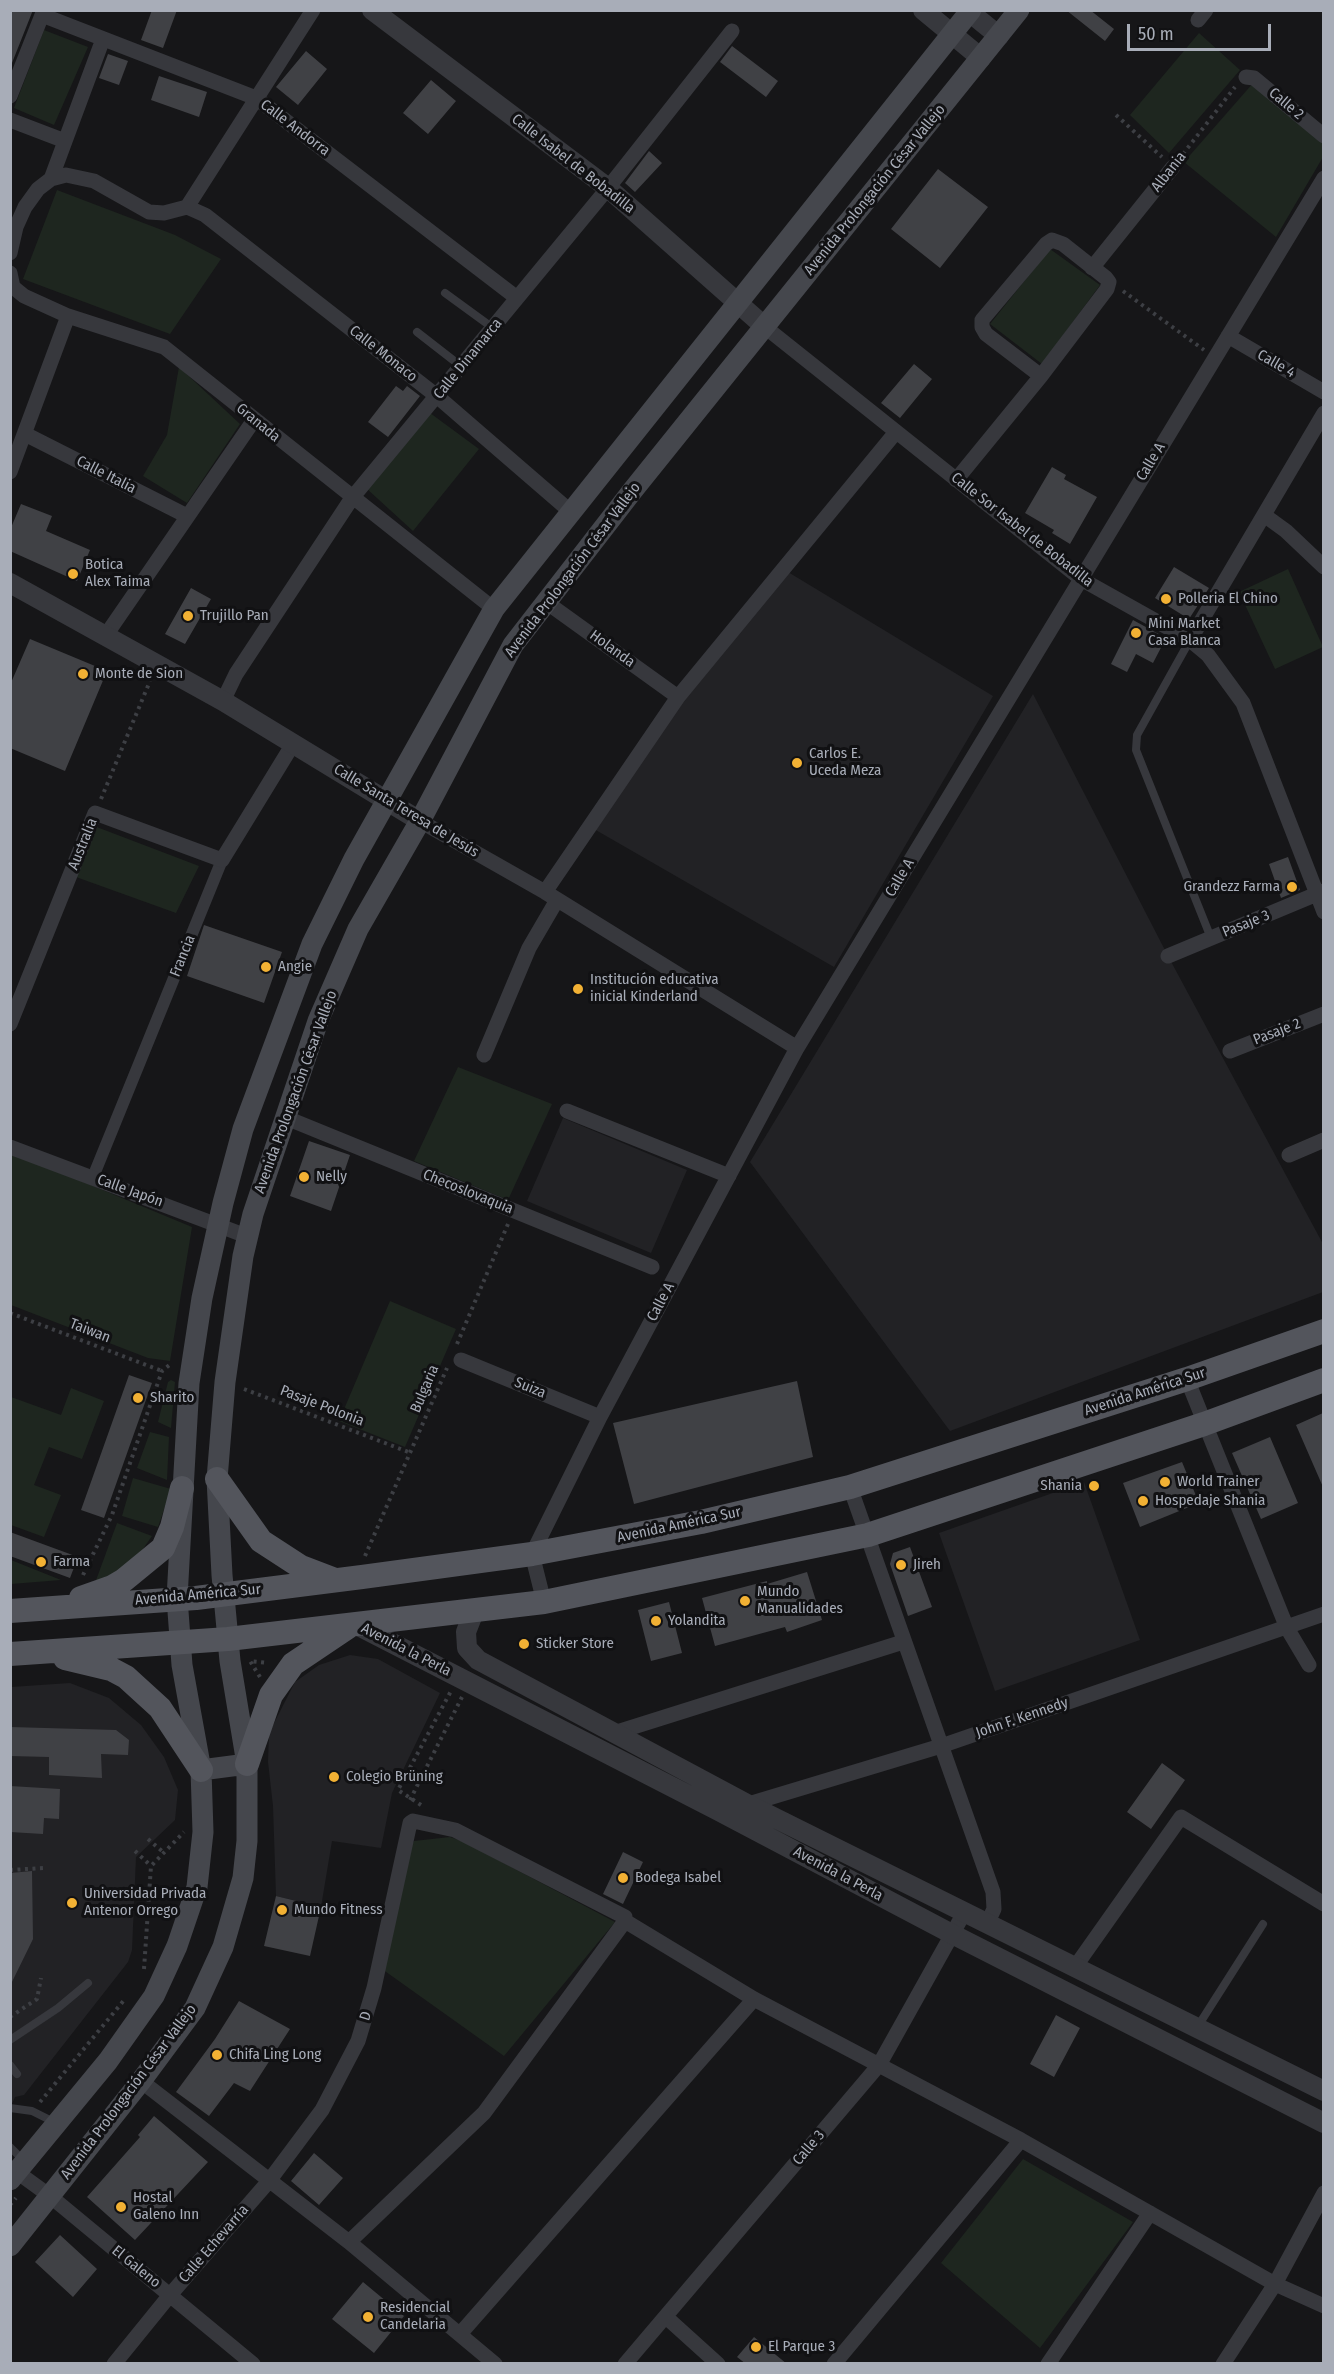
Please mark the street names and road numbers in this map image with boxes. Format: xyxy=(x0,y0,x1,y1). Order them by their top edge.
street label: Calle 2 xyxy=(1265,84,1307,124)
street label: Calle Andorra xyxy=(257,96,333,160)
street label: Avenida Prolongación César Vallejo xyxy=(801,101,949,279)
street label: Calle Isabel de Bobadilla xyxy=(508,110,638,218)
street label: Albania xyxy=(1148,148,1190,196)
street label: Calle Dinamarca xyxy=(430,315,506,403)
street label: Calle Monaco xyxy=(345,322,421,386)
street label: Calle 4 xyxy=(1254,346,1298,382)
street label: Granada xyxy=(232,400,284,446)
street label: Calle A xyxy=(1133,440,1169,484)
street label: Calle Italia xyxy=(73,452,139,498)
street label: Calle Sor Isabel de Bobadilla xyxy=(947,469,1097,591)
street label: Avenida Prolongación César Vallejo xyxy=(501,479,645,661)
street label: Holanda xyxy=(586,627,638,671)
street label: Calle Santa Teresa de Jesús xyxy=(330,761,482,861)
street label: Australia xyxy=(65,816,101,872)
street label: Calle A xyxy=(882,856,918,900)
street label: Pasaje 3 xyxy=(1220,906,1272,942)
street label: Francia xyxy=(166,932,200,980)
street label: Avenida Prolongación César Vallejo xyxy=(251,988,341,1196)
street label: Pasaje 2 xyxy=(1251,1015,1303,1049)
street label: Checoslovaquia xyxy=(420,1166,516,1218)
street label: Calle Japón xyxy=(95,1171,165,1211)
street label: Calle A xyxy=(643,1280,679,1324)
street label: Taiwan xyxy=(67,1315,113,1347)
street label: Bulgaria xyxy=(407,1362,443,1416)
street label: Avenida América Sur xyxy=(1082,1364,1208,1420)
street label: Suiza xyxy=(512,1374,548,1402)
street label: Pasaje Polonia xyxy=(277,1382,367,1430)
street label: Avenida América Sur xyxy=(615,1503,743,1547)
street label: Avenida América Sur xyxy=(134,1581,262,1609)
street label: Avenida la Perla xyxy=(358,1620,454,1680)
street label: John F. Kennedy xyxy=(973,1694,1071,1742)
street label: Avenida la Perla xyxy=(790,1843,886,1905)
street label: Avenida Prolongación César Vallejo xyxy=(57,2001,201,2183)
street label: D xyxy=(356,2009,376,2023)
street label: Calle 3 xyxy=(789,2127,829,2169)
street label: Calle Echevarría xyxy=(175,2201,253,2287)
street label: El Galeno xyxy=(108,2242,164,2292)

